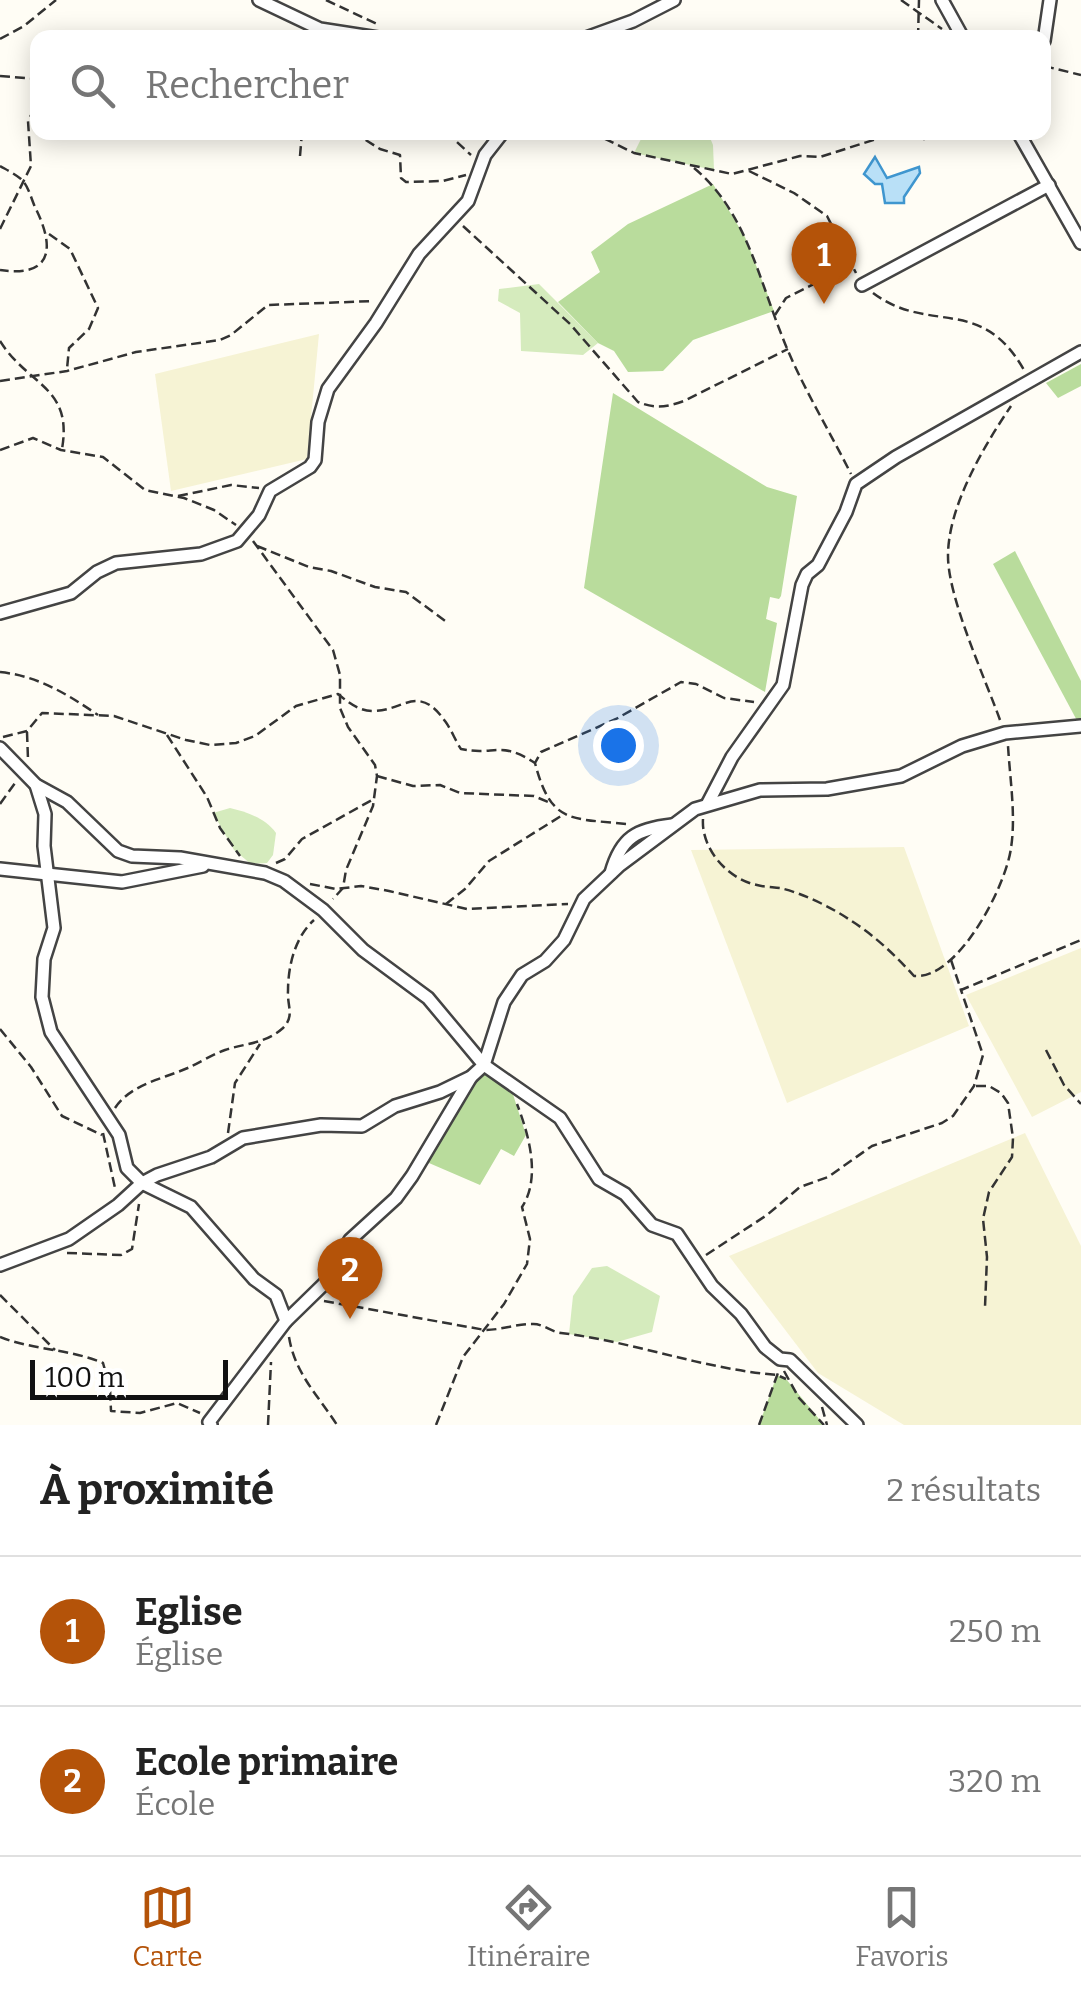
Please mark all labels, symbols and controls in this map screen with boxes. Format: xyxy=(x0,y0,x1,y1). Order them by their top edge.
search box xyxy=(30,30,1051,140)
icon: search xyxy=(65,58,120,113)
text: Rechercher xyxy=(145,62,349,108)
pin: 1 xyxy=(792,222,856,304)
your location xyxy=(593,720,644,771)
pin: 2 xyxy=(318,1236,382,1319)
scale bar xyxy=(30,1355,228,1400)
text: 100 m xyxy=(45,1361,125,1394)
text: À proximité xyxy=(40,1465,274,1515)
text: 2 résultats xyxy=(887,1471,1041,1509)
text: Eglise xyxy=(135,1589,243,1635)
text: 1 xyxy=(66,1612,79,1650)
text: 250 m xyxy=(949,1612,1041,1650)
text: Église xyxy=(135,1635,223,1673)
text: Ecole primaire xyxy=(135,1739,398,1785)
text: 2 xyxy=(63,1762,82,1800)
text: 320 m xyxy=(948,1762,1041,1800)
text: École xyxy=(135,1785,215,1823)
tab: Carte xyxy=(132,1880,203,1973)
tab: Itinéraire xyxy=(467,1880,591,1973)
tab: Favoris xyxy=(855,1880,949,1973)

